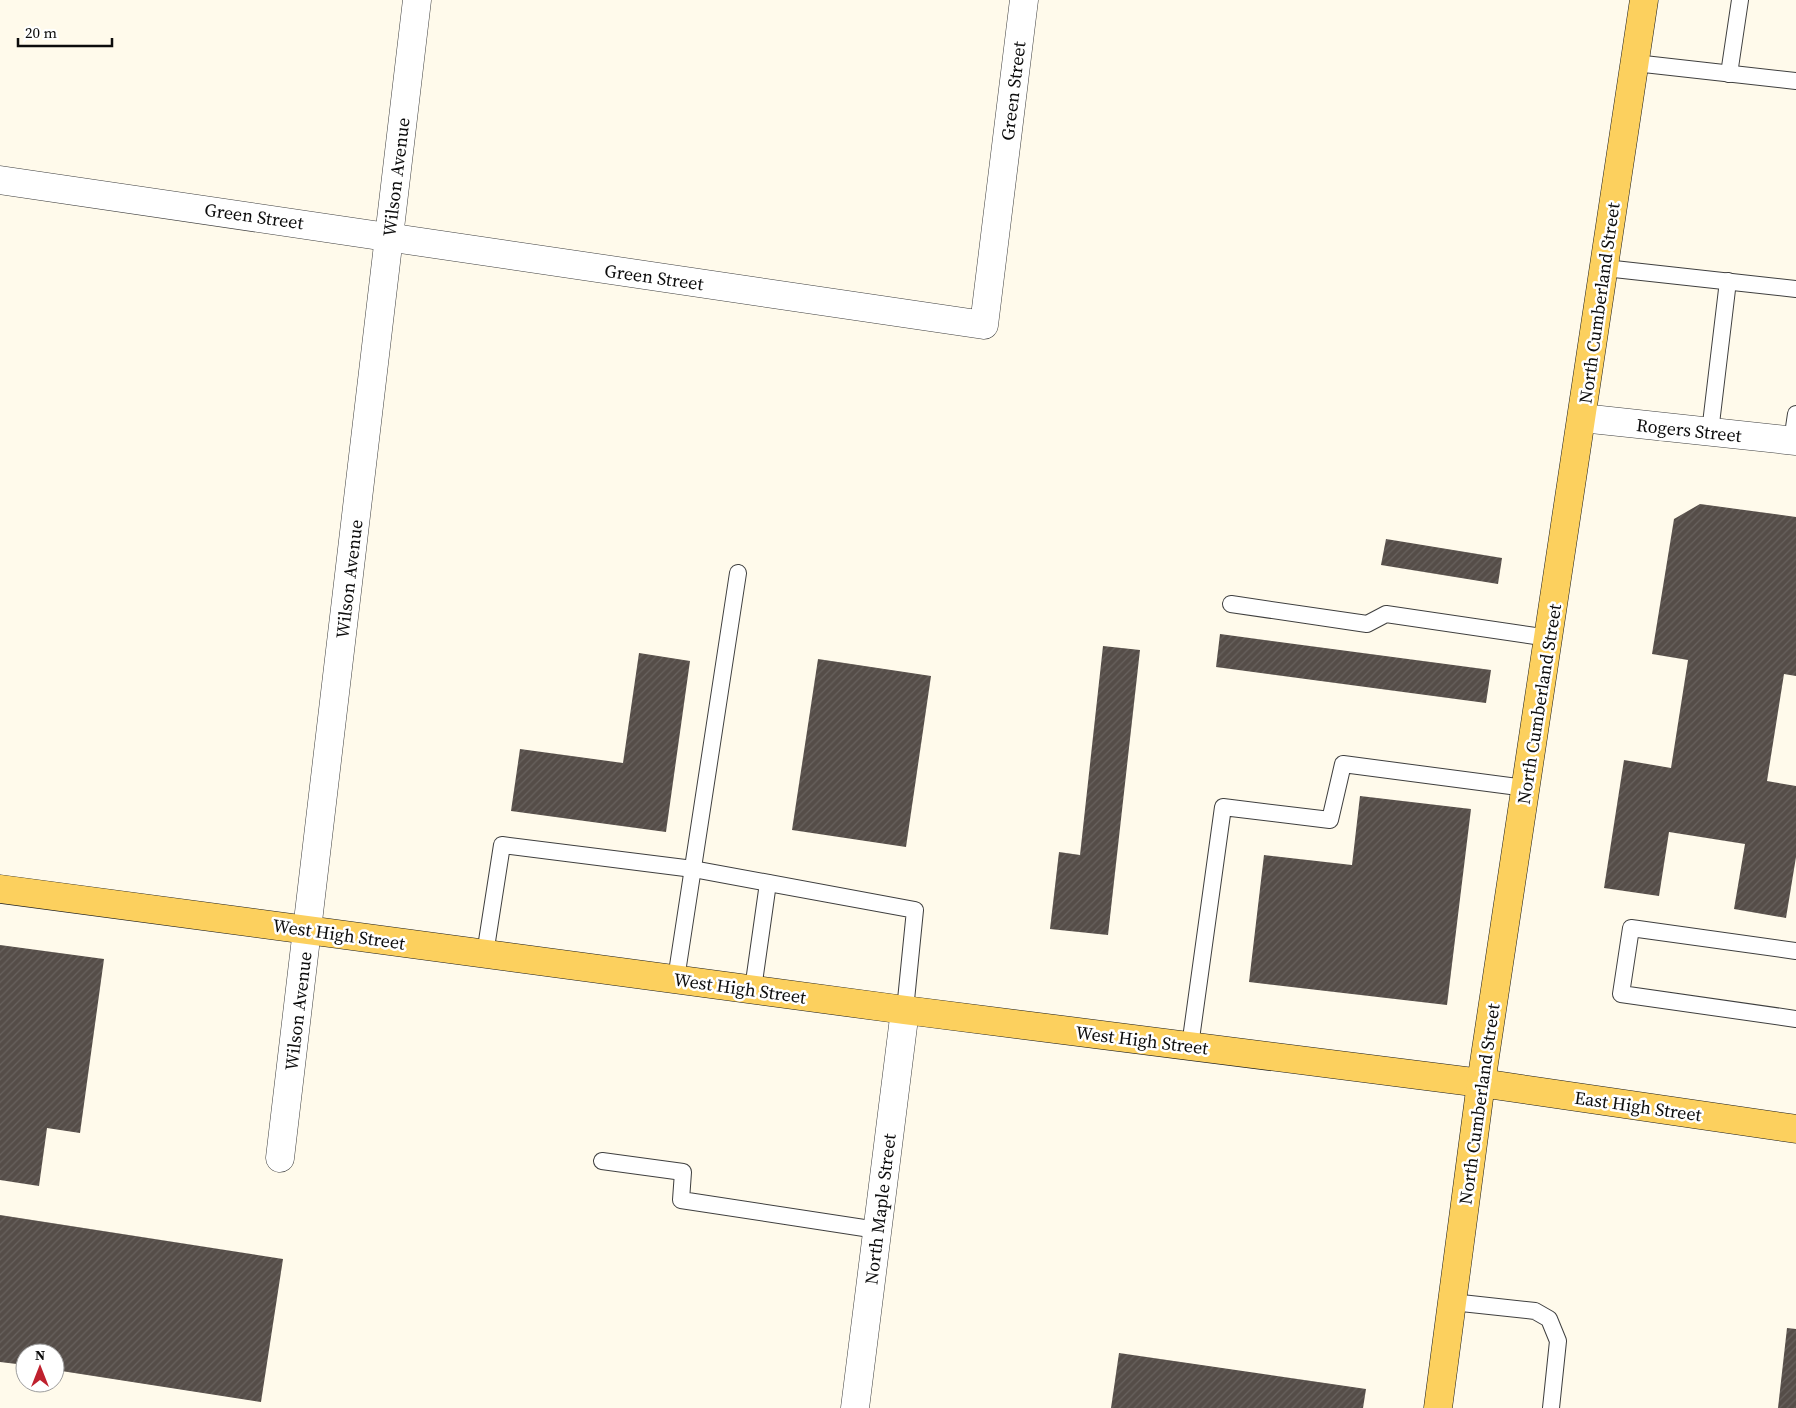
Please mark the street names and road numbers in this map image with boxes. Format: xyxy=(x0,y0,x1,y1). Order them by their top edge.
street label: Green Street xyxy=(995,40,1032,142)
street label: Wilson Avenue xyxy=(376,116,416,238)
street label: Green Street xyxy=(203,197,305,235)
street label: North Cumberland Street xyxy=(1573,201,1626,405)
street label: Green Street xyxy=(603,258,705,296)
street label: Rogers Street xyxy=(1635,412,1743,448)
street label: Wilson Avenue xyxy=(329,518,369,640)
street label: North Cumberland Street xyxy=(1511,602,1567,806)
street label: West High Street xyxy=(271,912,407,956)
street label: Wilson Avenue xyxy=(278,950,318,1072)
street label: West High Street xyxy=(672,966,808,1010)
street label: North Cumberland Street xyxy=(1453,1002,1506,1206)
street label: West High Street xyxy=(1074,1019,1210,1061)
street label: East High Street xyxy=(1573,1085,1703,1127)
street label: North Maple Street xyxy=(858,1132,902,1286)

